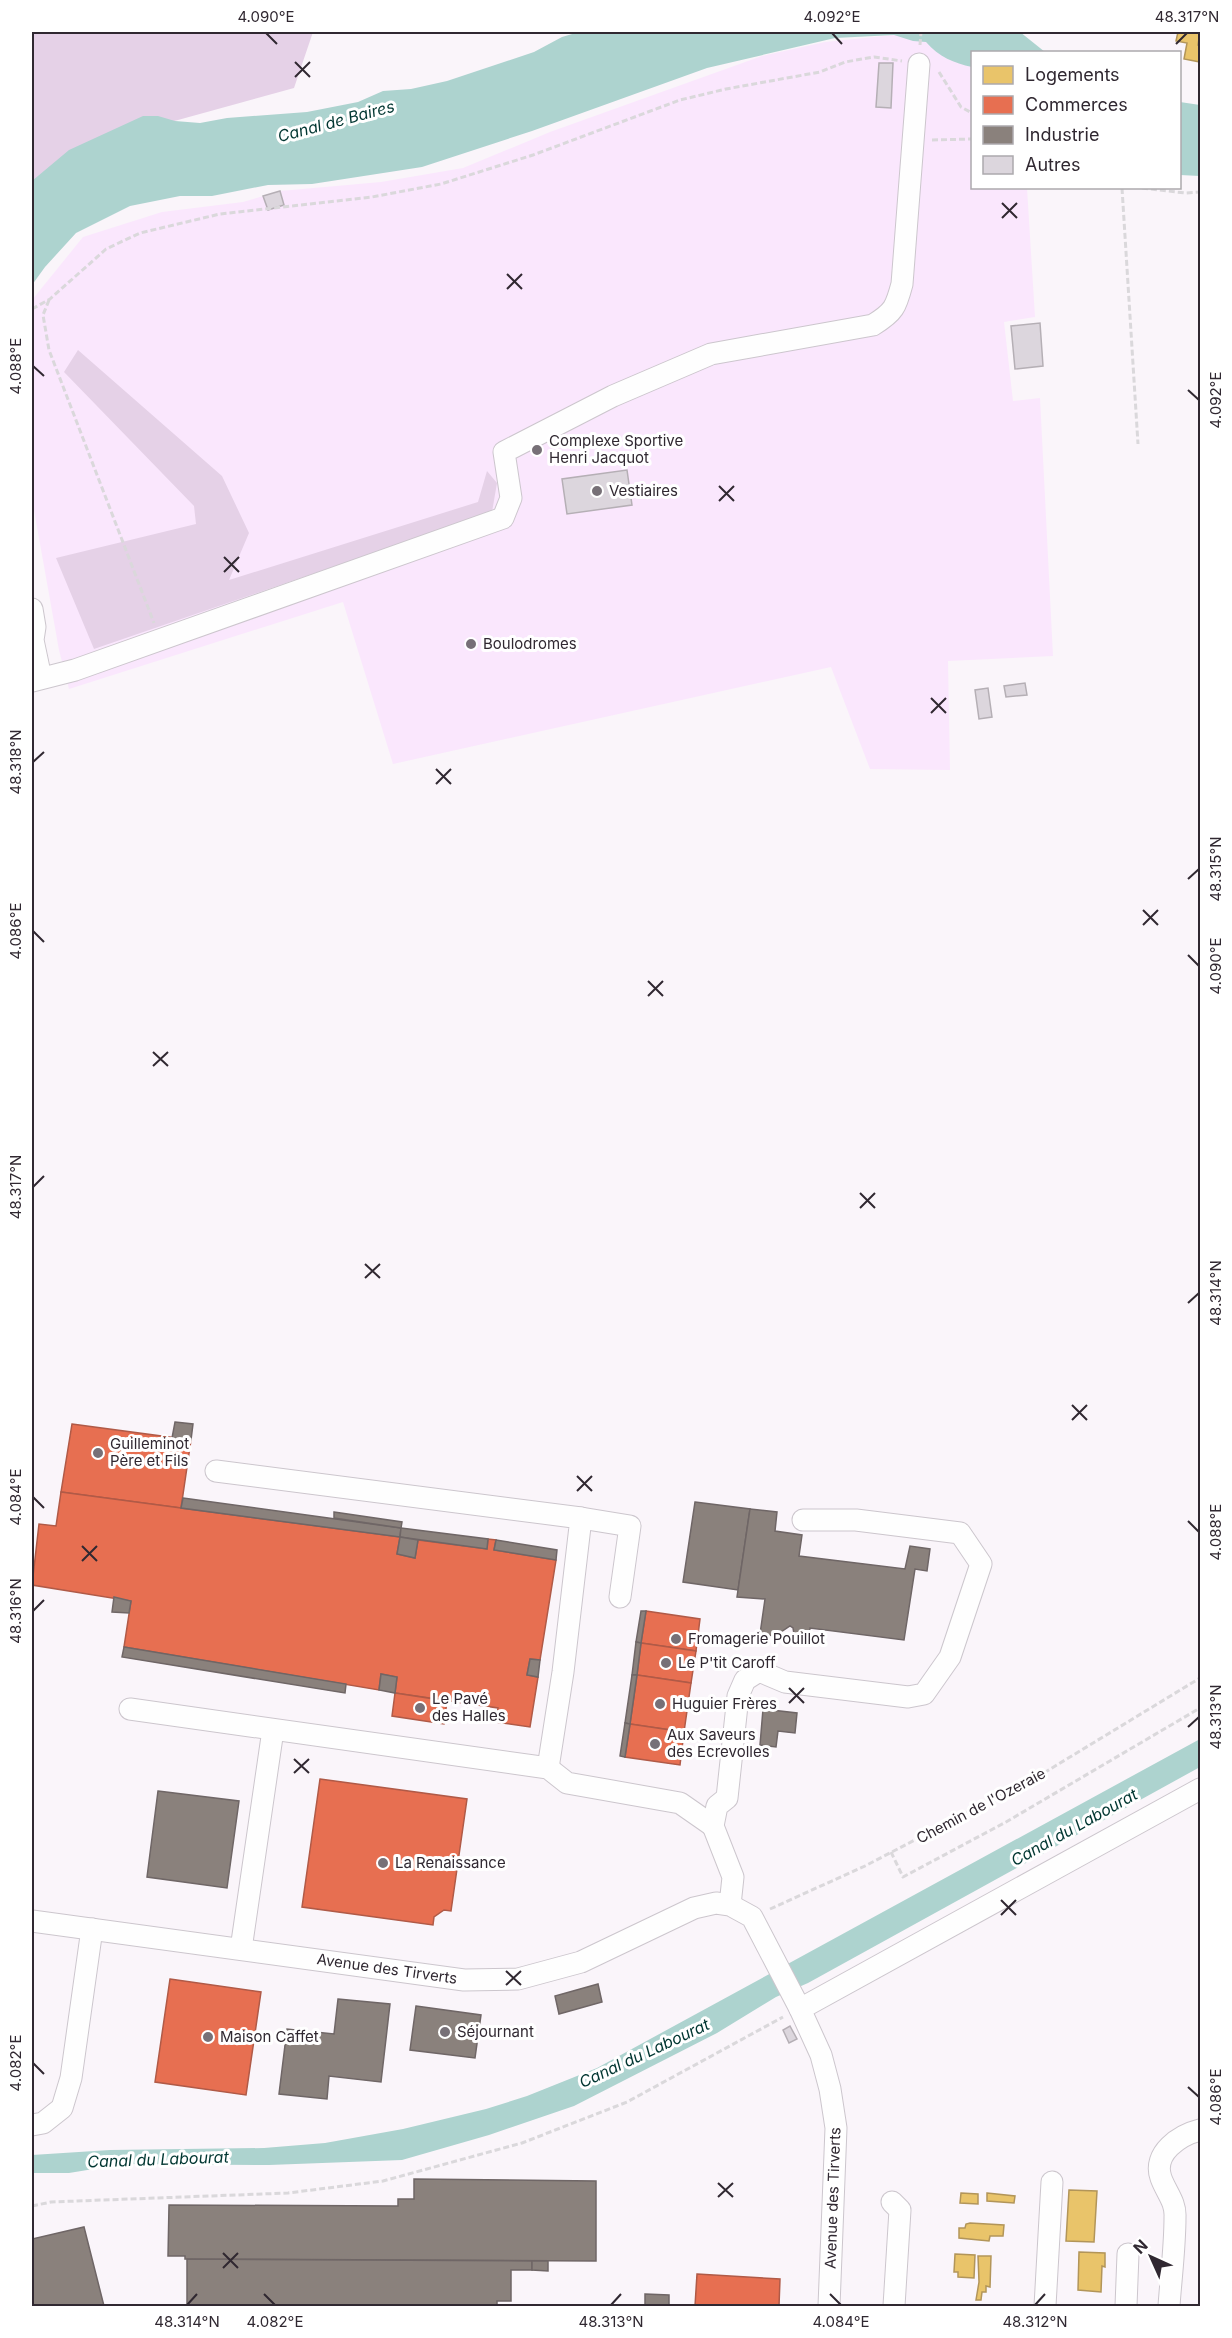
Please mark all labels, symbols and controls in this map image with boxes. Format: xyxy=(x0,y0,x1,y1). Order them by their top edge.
text: 4.090°E xyxy=(237,7,295,26)
text: 4.092°E xyxy=(804,7,860,26)
text: 48.317°N xyxy=(1155,7,1219,26)
legend xyxy=(971,51,1181,189)
text: Logements xyxy=(1025,64,1120,85)
text: Commerces xyxy=(1025,94,1128,115)
water label: Canal de Baires xyxy=(275,96,397,146)
text: Industrie xyxy=(1025,124,1099,145)
text: Autres xyxy=(1025,154,1080,175)
text: 4.088°E xyxy=(6,338,25,394)
text: 4.092°E xyxy=(1206,372,1225,428)
place label: Complexe Sportive Henri Jacquot xyxy=(549,431,683,467)
marker: Complexe Sportive Henri Jacquot xyxy=(530,443,544,457)
place label: Vestiaires xyxy=(609,481,678,500)
marker: Vestiaires xyxy=(590,484,604,498)
place label: Boulodromes xyxy=(483,634,577,653)
marker: Boulodromes xyxy=(464,637,478,651)
text: 48.318°N xyxy=(6,729,25,795)
text: 48.315°N xyxy=(1206,836,1225,902)
text: 4.086°E xyxy=(6,902,25,960)
text: 4.090°E xyxy=(1206,937,1225,995)
text: 48.317°N xyxy=(6,1155,25,1219)
text: 48.314°N xyxy=(1206,1260,1225,1326)
place label: Guilleminot Père et Fils xyxy=(110,1434,189,1470)
marker: Guilleminot Père et Fils xyxy=(91,1446,105,1460)
text: 4.084°E xyxy=(6,1468,25,1526)
text: 4.088°E xyxy=(1206,1504,1225,1560)
text: 48.316°N xyxy=(6,1578,25,1644)
place label: Fromagerie Pouillot xyxy=(688,1629,825,1648)
marker: Fromagerie Pouillot xyxy=(669,1632,683,1646)
place label: Le P'tit Caroff xyxy=(678,1653,776,1672)
marker: Le P'tit Caroff xyxy=(659,1656,673,1670)
text: 48.313°N xyxy=(1206,1684,1225,1750)
place label: Le Pavé des Halles xyxy=(432,1689,506,1725)
place label: Huguier Frères xyxy=(672,1694,777,1713)
marker: Huguier Frères xyxy=(653,1697,667,1711)
marker: Le Pavé des Halles xyxy=(413,1701,427,1715)
place label: Aux Saveurs des Ecrevolles xyxy=(667,1725,770,1761)
marker: Aux Saveurs des Ecrevolles xyxy=(648,1737,662,1751)
street label: Chemin de l'Ozeraie xyxy=(913,1764,1049,1848)
water label: Canal du Labourat xyxy=(1007,1784,1141,1870)
place label: La Renaissance xyxy=(395,1853,506,1872)
marker: La Renaissance xyxy=(376,1856,390,1870)
street label: Avenue des Tirverts xyxy=(316,1949,459,1988)
water label: Canal du Labourat xyxy=(576,2014,713,2092)
place label: Séjournant xyxy=(457,2022,534,2041)
marker: Séjournant xyxy=(438,2025,452,2039)
place label: Maison Caffet xyxy=(220,2027,319,2046)
marker: Maison Caffet xyxy=(201,2030,215,2044)
text: 4.082°E xyxy=(6,2035,25,2091)
text: 4.086°E xyxy=(1206,2068,1225,2126)
street label: Avenue des Tirverts xyxy=(821,2127,844,2269)
water label: Canal du Labourat xyxy=(87,2147,230,2171)
north arrow xyxy=(1121,2227,1181,2287)
text: N xyxy=(1129,2235,1152,2258)
text: 48.314°N xyxy=(154,2312,220,2331)
text: 4.082°E xyxy=(247,2312,303,2331)
text: 48.313°N xyxy=(578,2312,644,2331)
text: 4.084°E xyxy=(812,2312,870,2331)
text: 48.312°N xyxy=(1002,2312,1068,2331)

